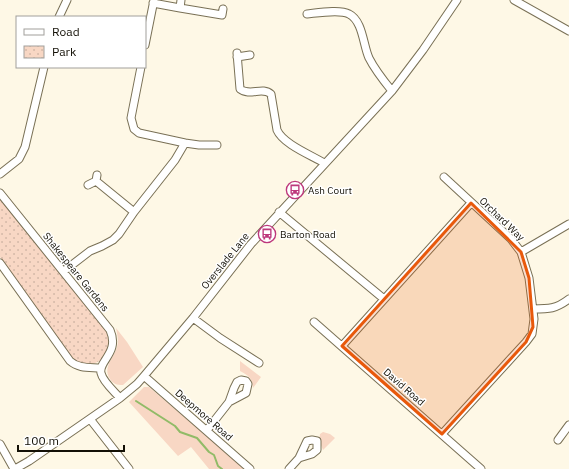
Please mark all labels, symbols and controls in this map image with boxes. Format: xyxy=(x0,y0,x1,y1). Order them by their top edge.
legend xyxy=(16,16,146,68)
text: Road xyxy=(52,24,80,39)
text: Park xyxy=(52,44,77,59)
bus stop icon: Ash Court xyxy=(285,180,305,200)
place label: Ash Court xyxy=(308,184,353,197)
street label: Orchard Way xyxy=(477,194,527,244)
bus stop icon: Barton Road xyxy=(257,224,277,244)
place label: Barton Road xyxy=(280,228,336,241)
street label: Shakespeare Gardens xyxy=(40,230,112,314)
street label: Overslade Lane xyxy=(198,230,252,292)
street label: David Road xyxy=(381,366,427,408)
street label: Deepmore Road xyxy=(172,386,236,444)
scale bar xyxy=(18,427,124,453)
text: 100 m xyxy=(24,433,59,448)

